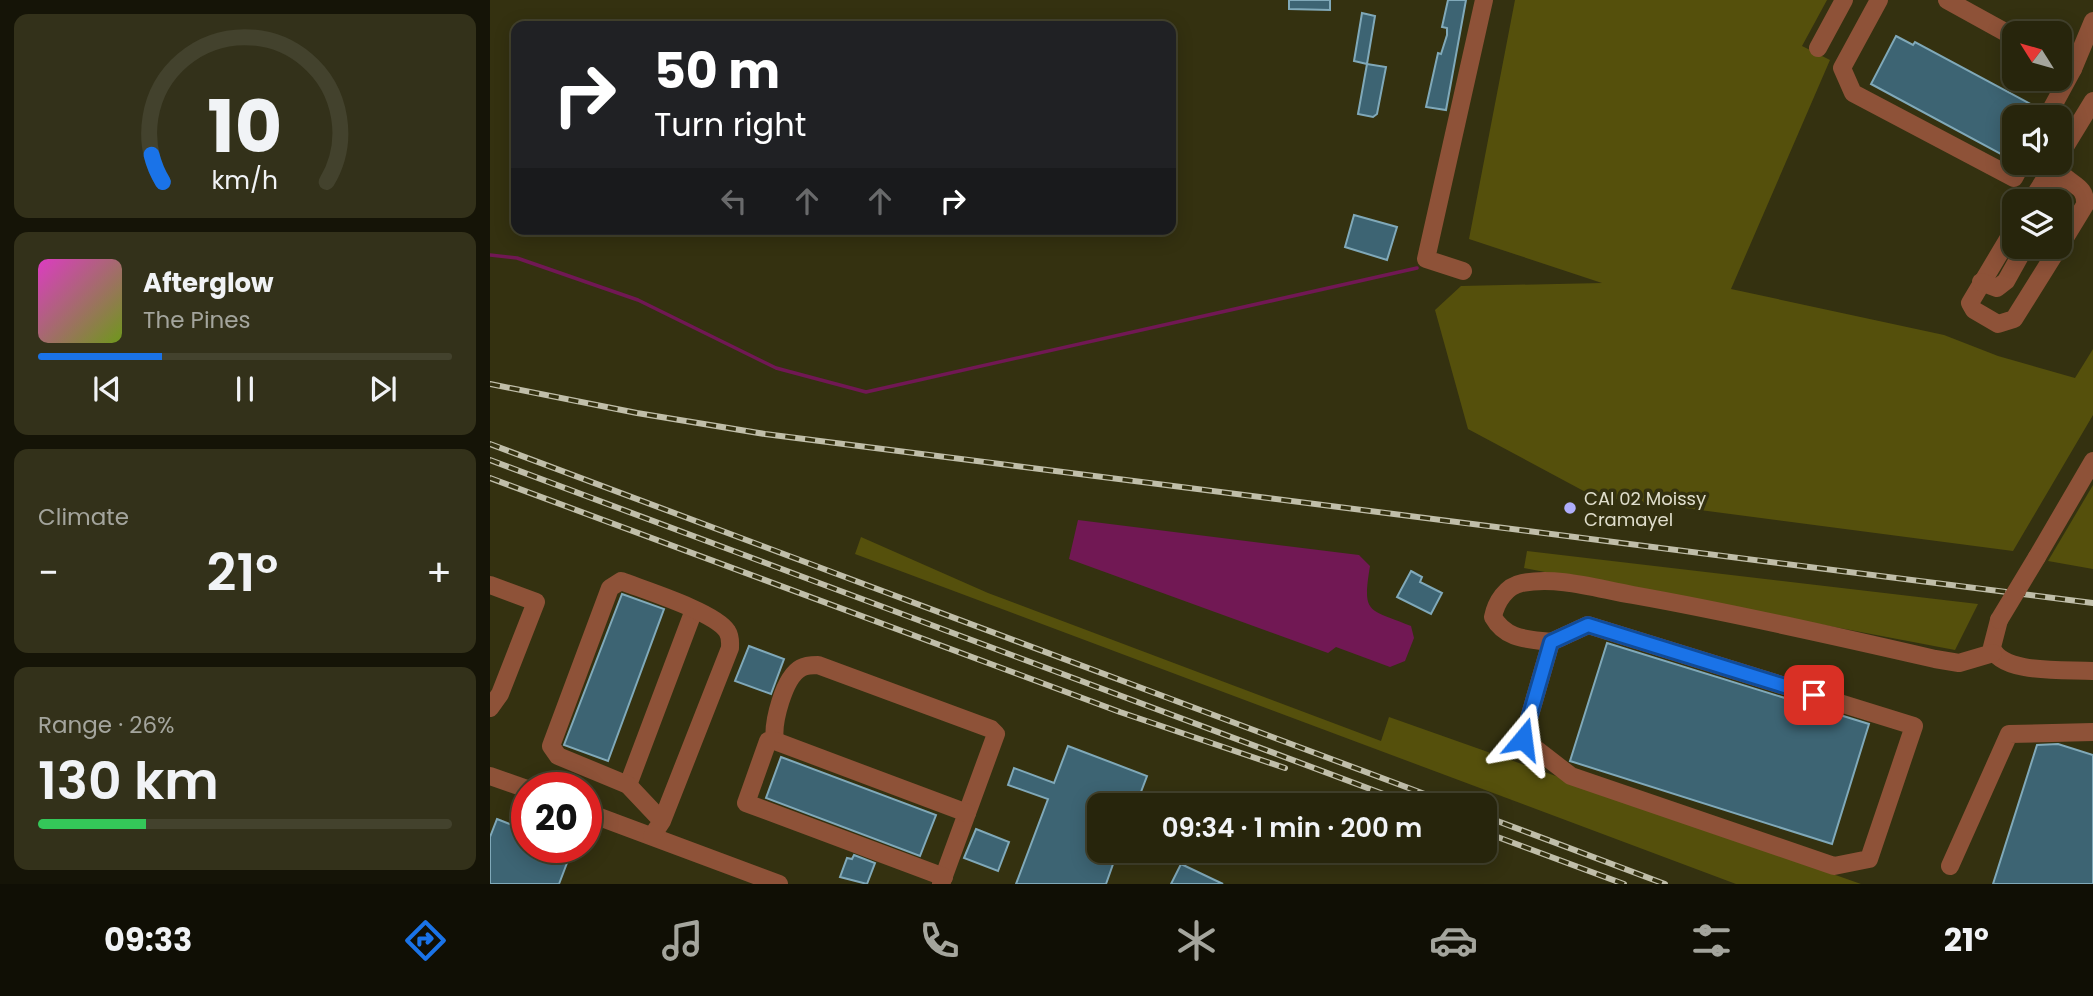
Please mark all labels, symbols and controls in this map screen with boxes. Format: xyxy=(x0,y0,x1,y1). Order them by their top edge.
north arrow xyxy=(2002,21,2072,91)
map controls xyxy=(2002,21,2072,259)
text: 50 m xyxy=(654,37,780,105)
icon: right xyxy=(539,49,630,140)
text: 10 xyxy=(208,76,282,177)
text: Turn right xyxy=(654,102,806,147)
button: sound xyxy=(2002,105,2072,175)
text: km/h xyxy=(212,163,278,198)
icon: left xyxy=(715,182,753,220)
icon: ahead xyxy=(788,182,826,220)
icon: ahead xyxy=(861,182,899,220)
icon: right xyxy=(934,182,972,220)
button: layers xyxy=(2002,189,2072,259)
text: Afterglow xyxy=(143,265,274,301)
text: The Pines xyxy=(143,304,251,336)
icon: previous xyxy=(88,370,126,408)
icon: pause xyxy=(226,370,264,408)
icon: next xyxy=(364,370,402,408)
place label: CAI 02 Moissy Cramayel xyxy=(1584,486,1706,532)
marker: CAI 02 Moissy Cramayel xyxy=(1562,500,1578,516)
text: Climate xyxy=(38,501,129,533)
text: 21° xyxy=(207,536,278,609)
text: − xyxy=(38,546,59,599)
text: + xyxy=(426,546,452,599)
pin xyxy=(1784,665,1844,725)
icon: arrive xyxy=(1795,676,1833,714)
position arrow xyxy=(1486,702,1560,776)
text: Range · 26% xyxy=(38,709,175,741)
text: 130 km xyxy=(38,744,219,817)
speed limit sign: 20 xyxy=(511,772,602,863)
text: 09:34 · 1 min · 200 m xyxy=(1162,810,1422,846)
icon: directions xyxy=(401,916,450,965)
icon: music xyxy=(658,916,707,965)
icon: phone xyxy=(915,916,964,965)
icon: climate xyxy=(1172,916,1221,965)
icon: car xyxy=(1429,916,1478,965)
icon: filters xyxy=(1687,916,1736,965)
text: 09:33 xyxy=(104,917,192,962)
text: 21° xyxy=(1944,917,1989,962)

